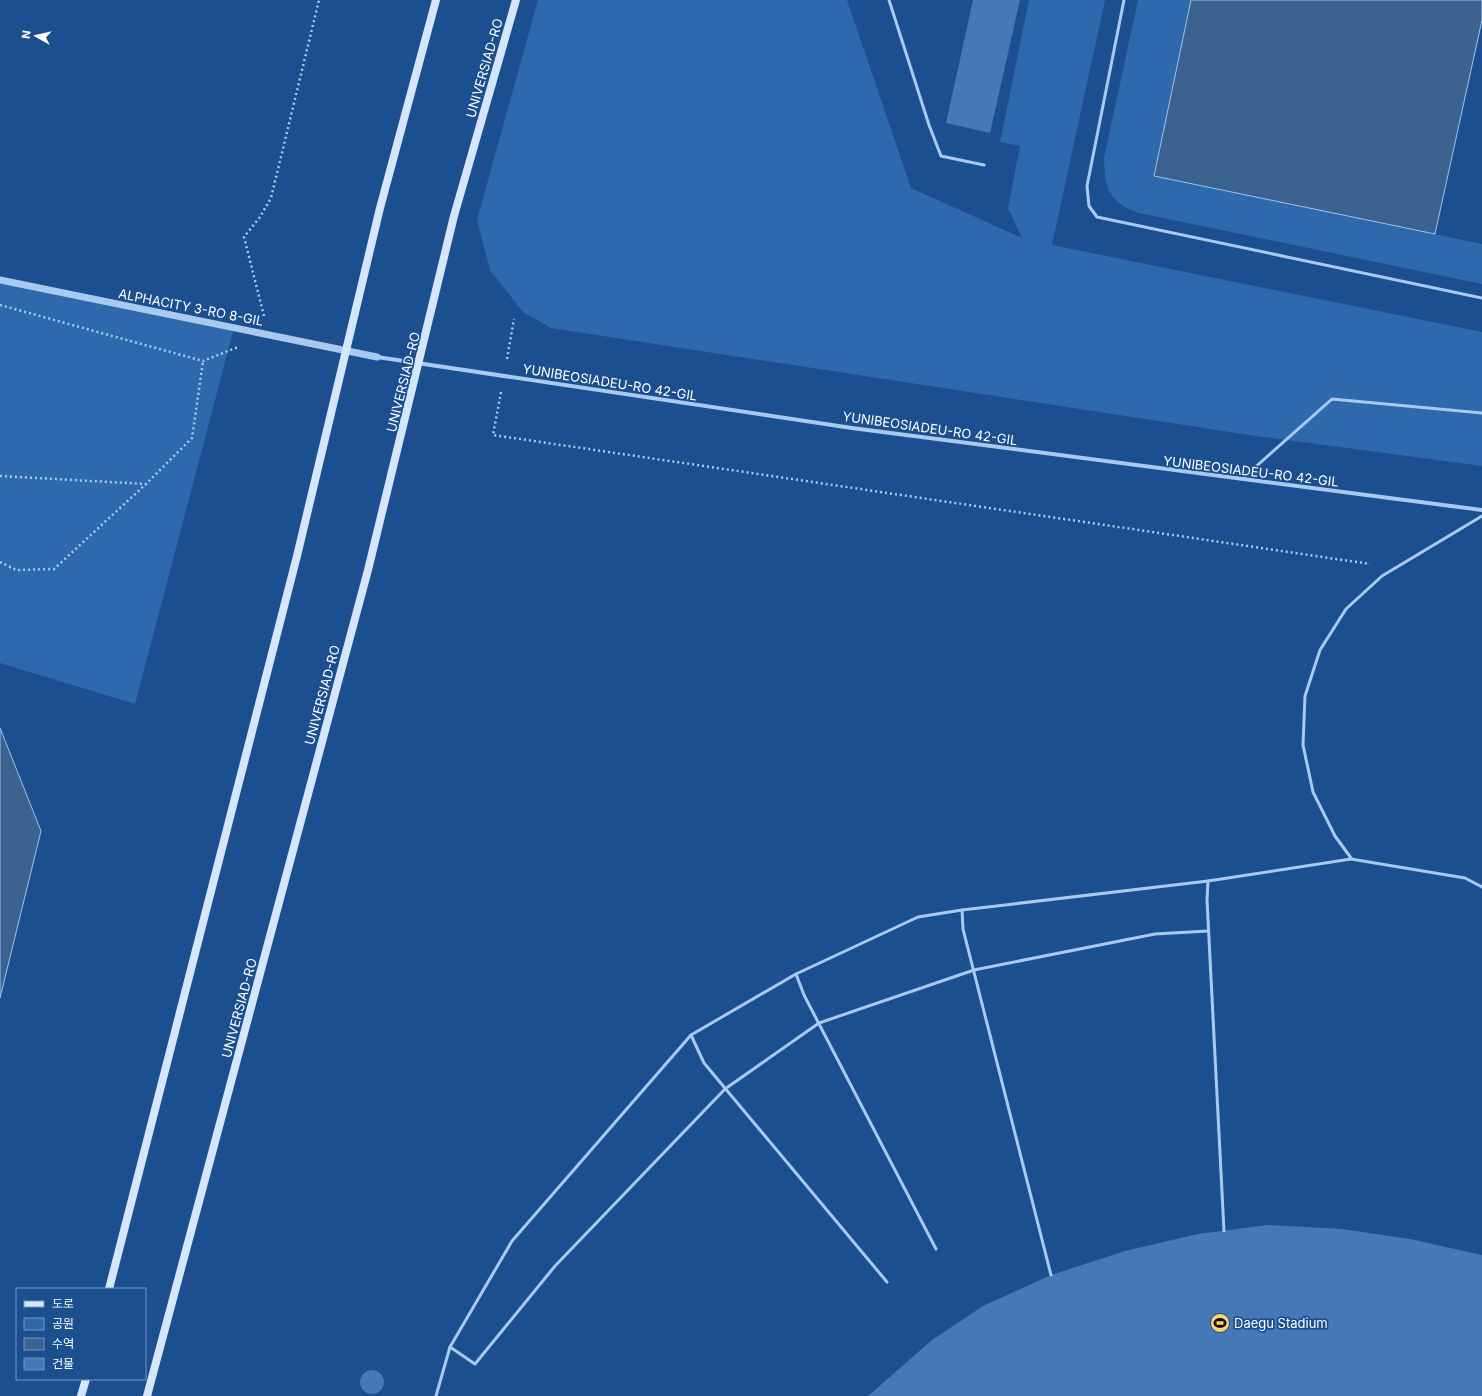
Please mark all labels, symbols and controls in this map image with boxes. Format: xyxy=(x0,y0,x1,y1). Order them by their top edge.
north arrow xyxy=(16,16,56,56)
street label: UNIVERSIAD-RO xyxy=(462,16,506,120)
text: N xyxy=(19,29,34,40)
street label: ALPHACITY 3-RO 8-GIL xyxy=(117,285,265,329)
street label: UNIVERSIAD-RO xyxy=(383,330,423,434)
street label: YUNIBEOSIADEU-RO 42-GIL xyxy=(522,360,698,404)
street label: YUNIBEOSIADEU-RO 42-GIL xyxy=(841,408,1019,448)
street label: YUNIBEOSIADEU-RO 42-GIL xyxy=(1162,452,1340,490)
street label: UNIVERSIAD-RO xyxy=(301,643,343,747)
street label: UNIVERSIAD-RO xyxy=(218,956,260,1060)
legend xyxy=(16,1288,146,1380)
text: 도로 xyxy=(52,1296,74,1311)
sports icon: Daegu Stadium xyxy=(1209,1312,1231,1334)
place label: Daegu Stadium xyxy=(1234,1315,1328,1331)
text: 공원 xyxy=(52,1316,74,1331)
text: 수역 xyxy=(52,1336,74,1351)
text: 건물 xyxy=(52,1356,74,1371)

